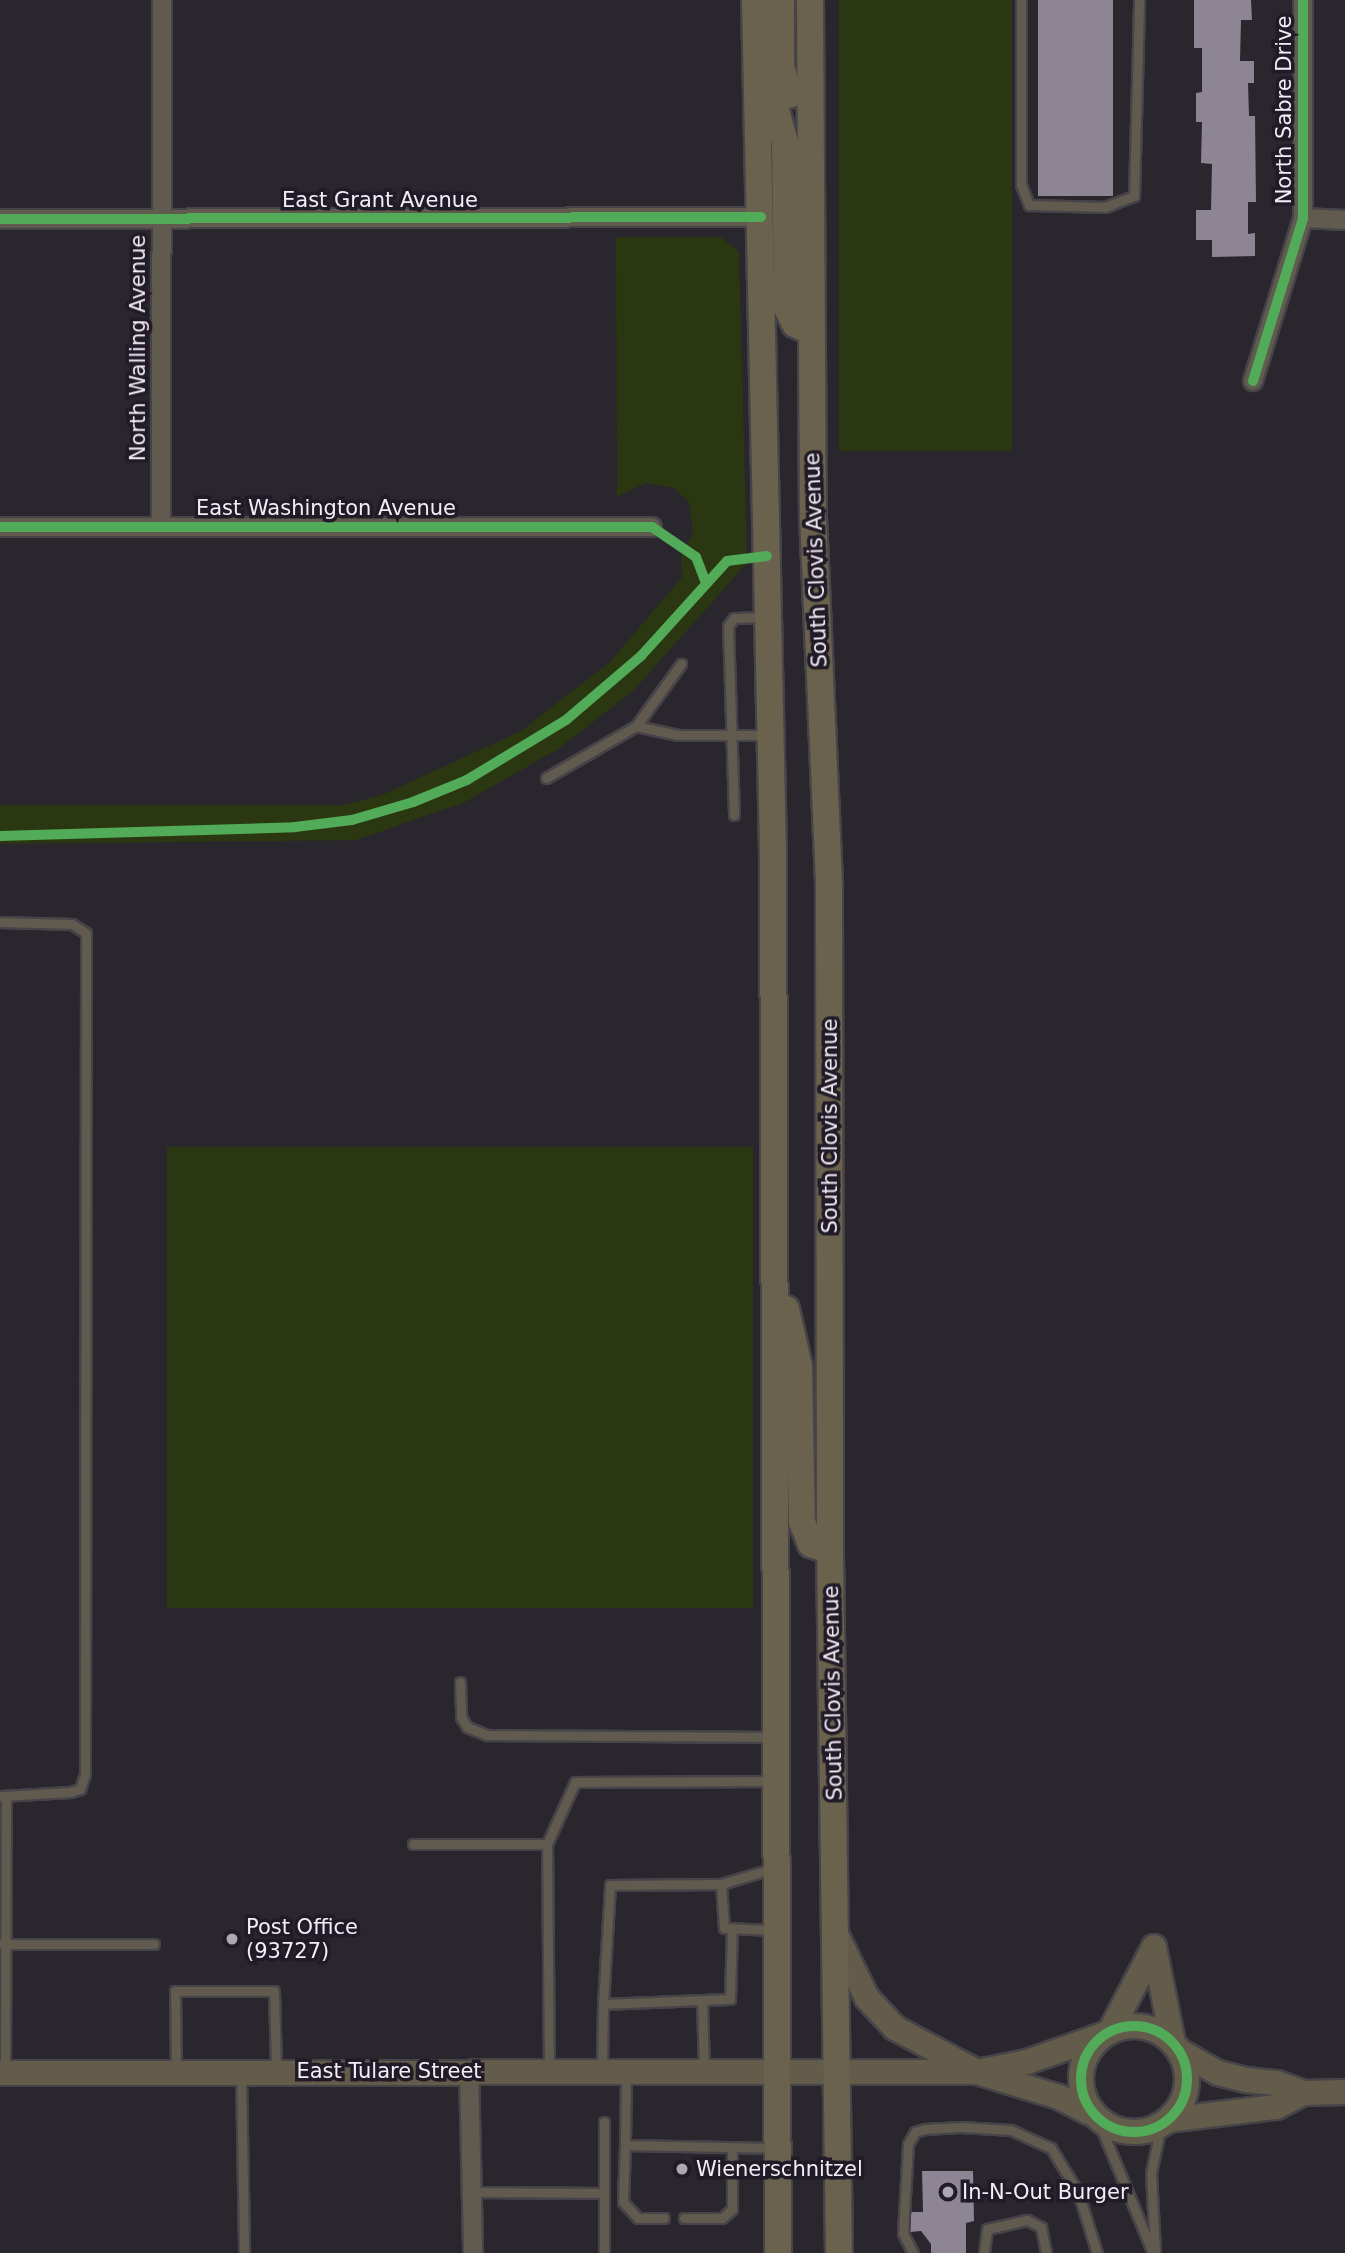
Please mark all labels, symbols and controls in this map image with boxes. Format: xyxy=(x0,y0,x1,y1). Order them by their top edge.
street label: North Sabre Drive xyxy=(1271,16,1297,204)
street label: East Grant Avenue xyxy=(282,187,478,213)
street label: North Walling Avenue xyxy=(125,235,151,461)
street label: South Clovis Avenue xyxy=(800,452,832,668)
street label: East Washington Avenue xyxy=(196,495,456,521)
street label: South Clovis Avenue xyxy=(817,1019,843,1233)
street label: South Clovis Avenue xyxy=(819,1585,847,1801)
place label: Post Office (93727) xyxy=(246,1914,358,1964)
marker: Post Office (93727) xyxy=(224,1931,240,1947)
street label: East Tulare Street xyxy=(296,2058,482,2084)
place label: Wienerschnitzel xyxy=(696,2156,863,2182)
marker: Wienerschnitzel xyxy=(674,2161,690,2177)
place label: In-N-Out Burger xyxy=(962,2179,1129,2205)
marker: In-N-Out Burger xyxy=(940,2184,956,2200)

